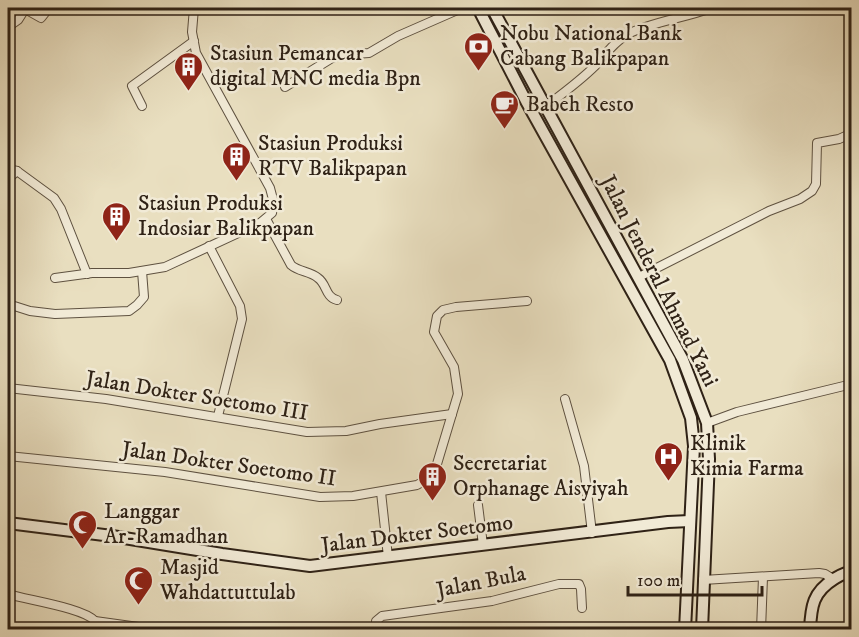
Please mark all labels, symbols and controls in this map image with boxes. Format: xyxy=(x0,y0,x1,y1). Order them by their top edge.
place label: Nobu National Bank Cabang Balikpapan xyxy=(500,20,682,72)
bank icon: Nobu National Bank Cabang Balikpapan xyxy=(463,30,495,72)
place label: Stasiun Pemancar digital MNC media Bpn xyxy=(210,40,421,92)
building icon: Stasiun Pemancar digital MNC media Bpn xyxy=(173,50,205,92)
cafe icon: Babeh Resto xyxy=(489,88,521,130)
place label: Babeh Resto xyxy=(526,91,634,118)
place label: Stasiun Produksi RTV Balikpapan xyxy=(258,130,407,182)
building icon: Stasiun Produksi RTV Balikpapan xyxy=(221,140,253,182)
street label: Jalan Jenderal Ahmad Yani xyxy=(593,169,724,391)
place label: Stasiun Produksi Indosiar Balikpapan xyxy=(138,190,315,242)
building icon: Stasiun Produksi Indosiar Balikpapan xyxy=(101,200,133,242)
street label: Jalan Dokter Soetomo III xyxy=(82,365,310,427)
place label: Klinik Kimia Farma xyxy=(690,430,804,482)
street label: Jalan Dokter Soetomo II xyxy=(118,435,338,492)
hospital icon: Klinik Kimia Farma xyxy=(653,440,685,482)
place label: Secretariat Orphanage Aisyiyah xyxy=(453,450,629,502)
building icon: Secretariat Orphanage Aisyiyah xyxy=(416,460,448,502)
place label: Langgar Ar-Ramadhan xyxy=(104,498,229,550)
mosque icon: Langgar Ar-Ramadhan xyxy=(67,508,99,550)
street label: Jalan Dokter Soetomo xyxy=(318,509,514,559)
place label: Masjid Wahdattuttulab xyxy=(159,554,296,606)
scale bar xyxy=(628,559,762,597)
street label: Jalan Bula xyxy=(432,560,529,604)
mosque icon: Masjid Wahdattuttulab xyxy=(123,564,155,606)
text: 100 m xyxy=(637,570,680,592)

